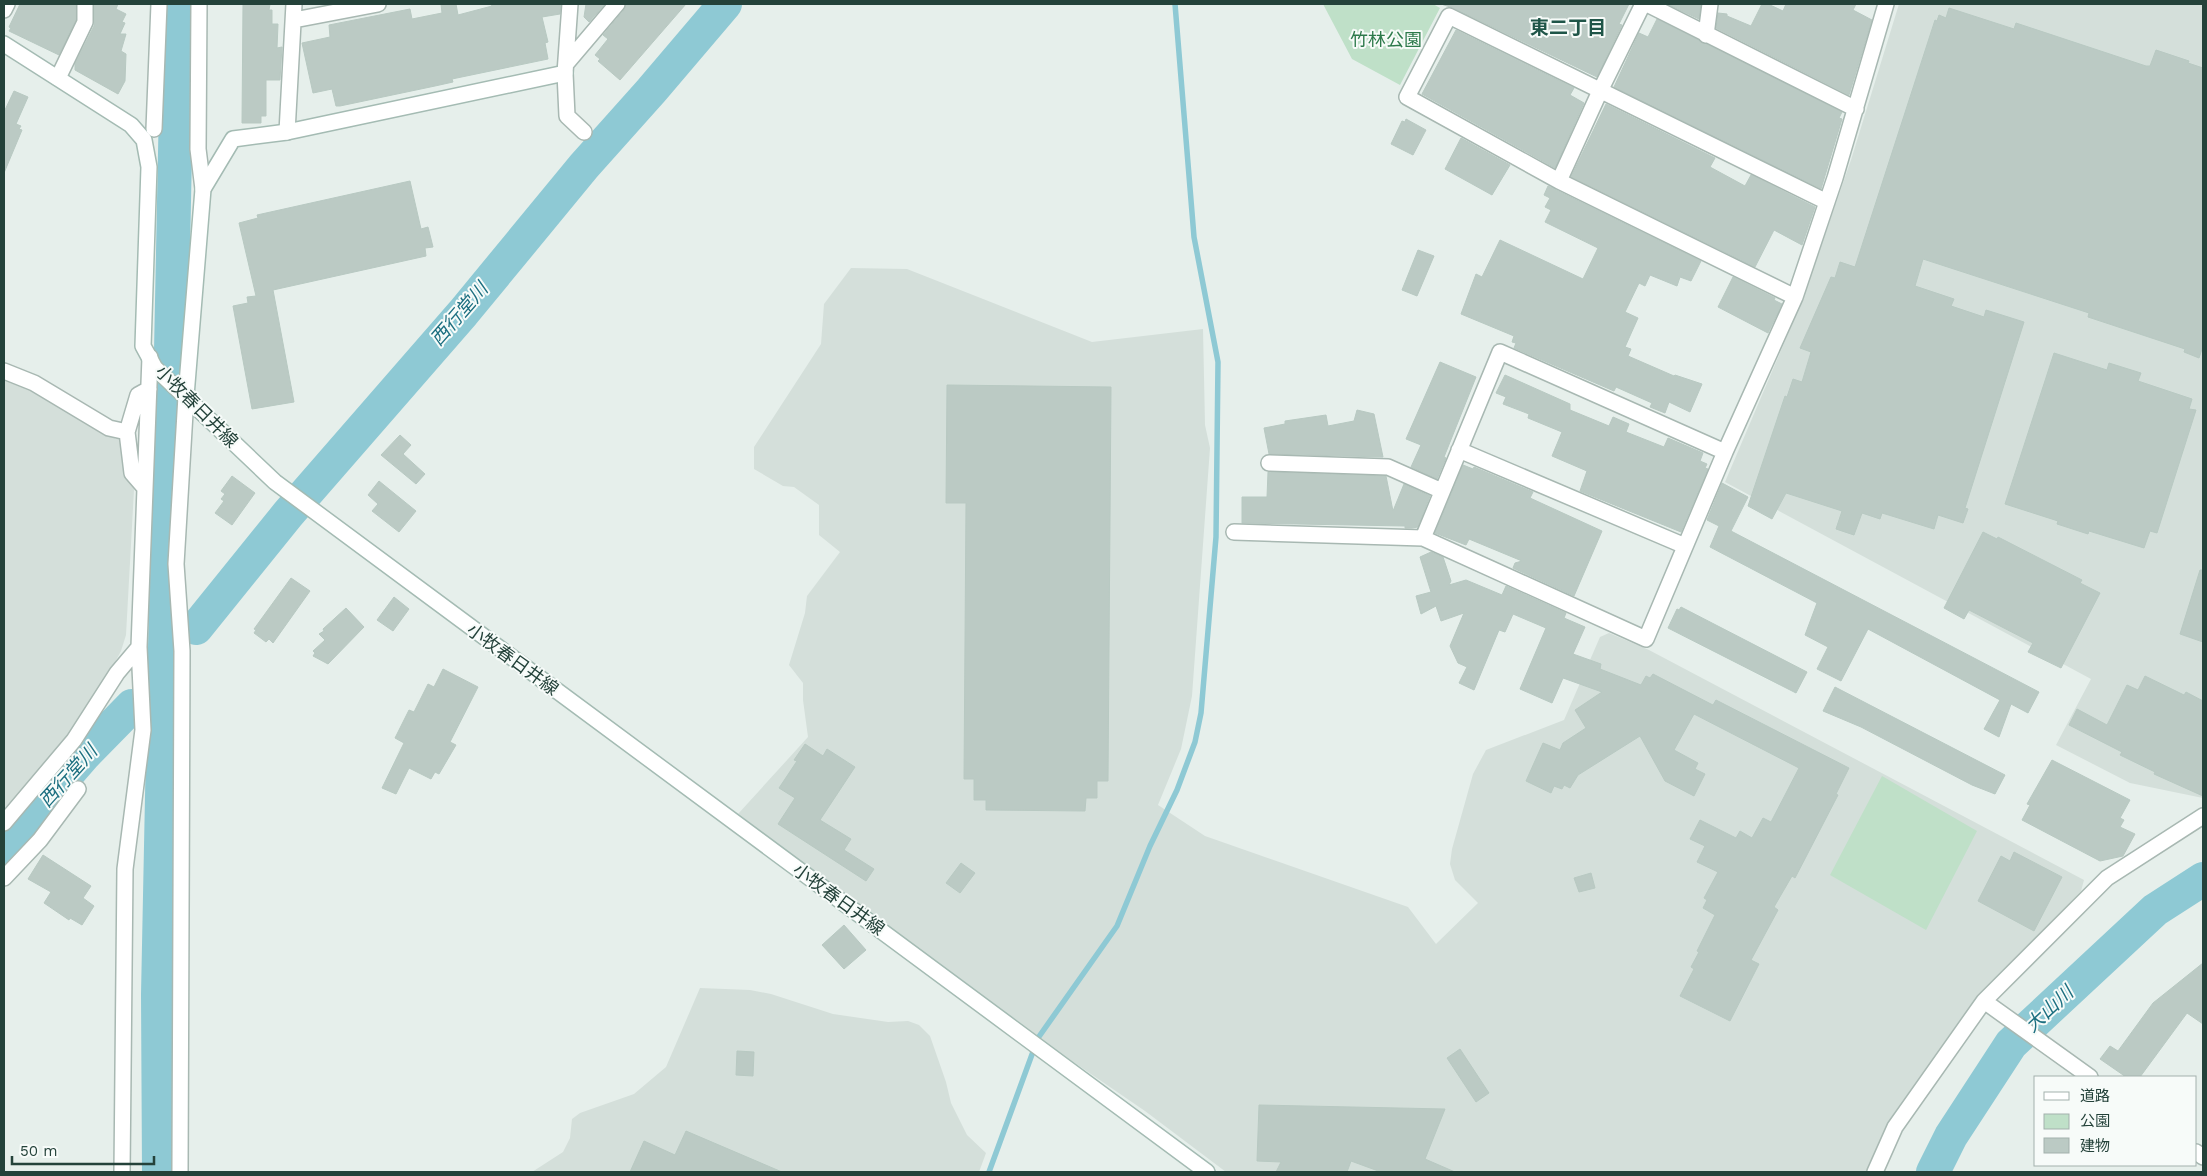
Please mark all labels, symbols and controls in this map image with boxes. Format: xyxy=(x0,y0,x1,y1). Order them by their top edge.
district label: 東二丁目 xyxy=(1530,16,1606,39)
park label: 竹林公園 xyxy=(1350,29,1422,50)
water label: 西行堂川 xyxy=(425,276,494,350)
street label: 小牧春日井線 xyxy=(151,360,243,452)
street label: 小牧春日井線 xyxy=(463,619,563,699)
water label: 西行堂川 xyxy=(34,739,103,812)
street label: 小牧春日井線 xyxy=(789,859,889,939)
water label: 大山川 xyxy=(2020,980,2079,1037)
legend xyxy=(2034,1076,2197,1166)
text: 道路 xyxy=(2080,1087,2110,1105)
text: 公園 xyxy=(2080,1112,2110,1130)
scale bar xyxy=(12,1134,155,1166)
text: 建物 xyxy=(2080,1137,2110,1155)
text: 50 m xyxy=(20,1142,57,1160)

